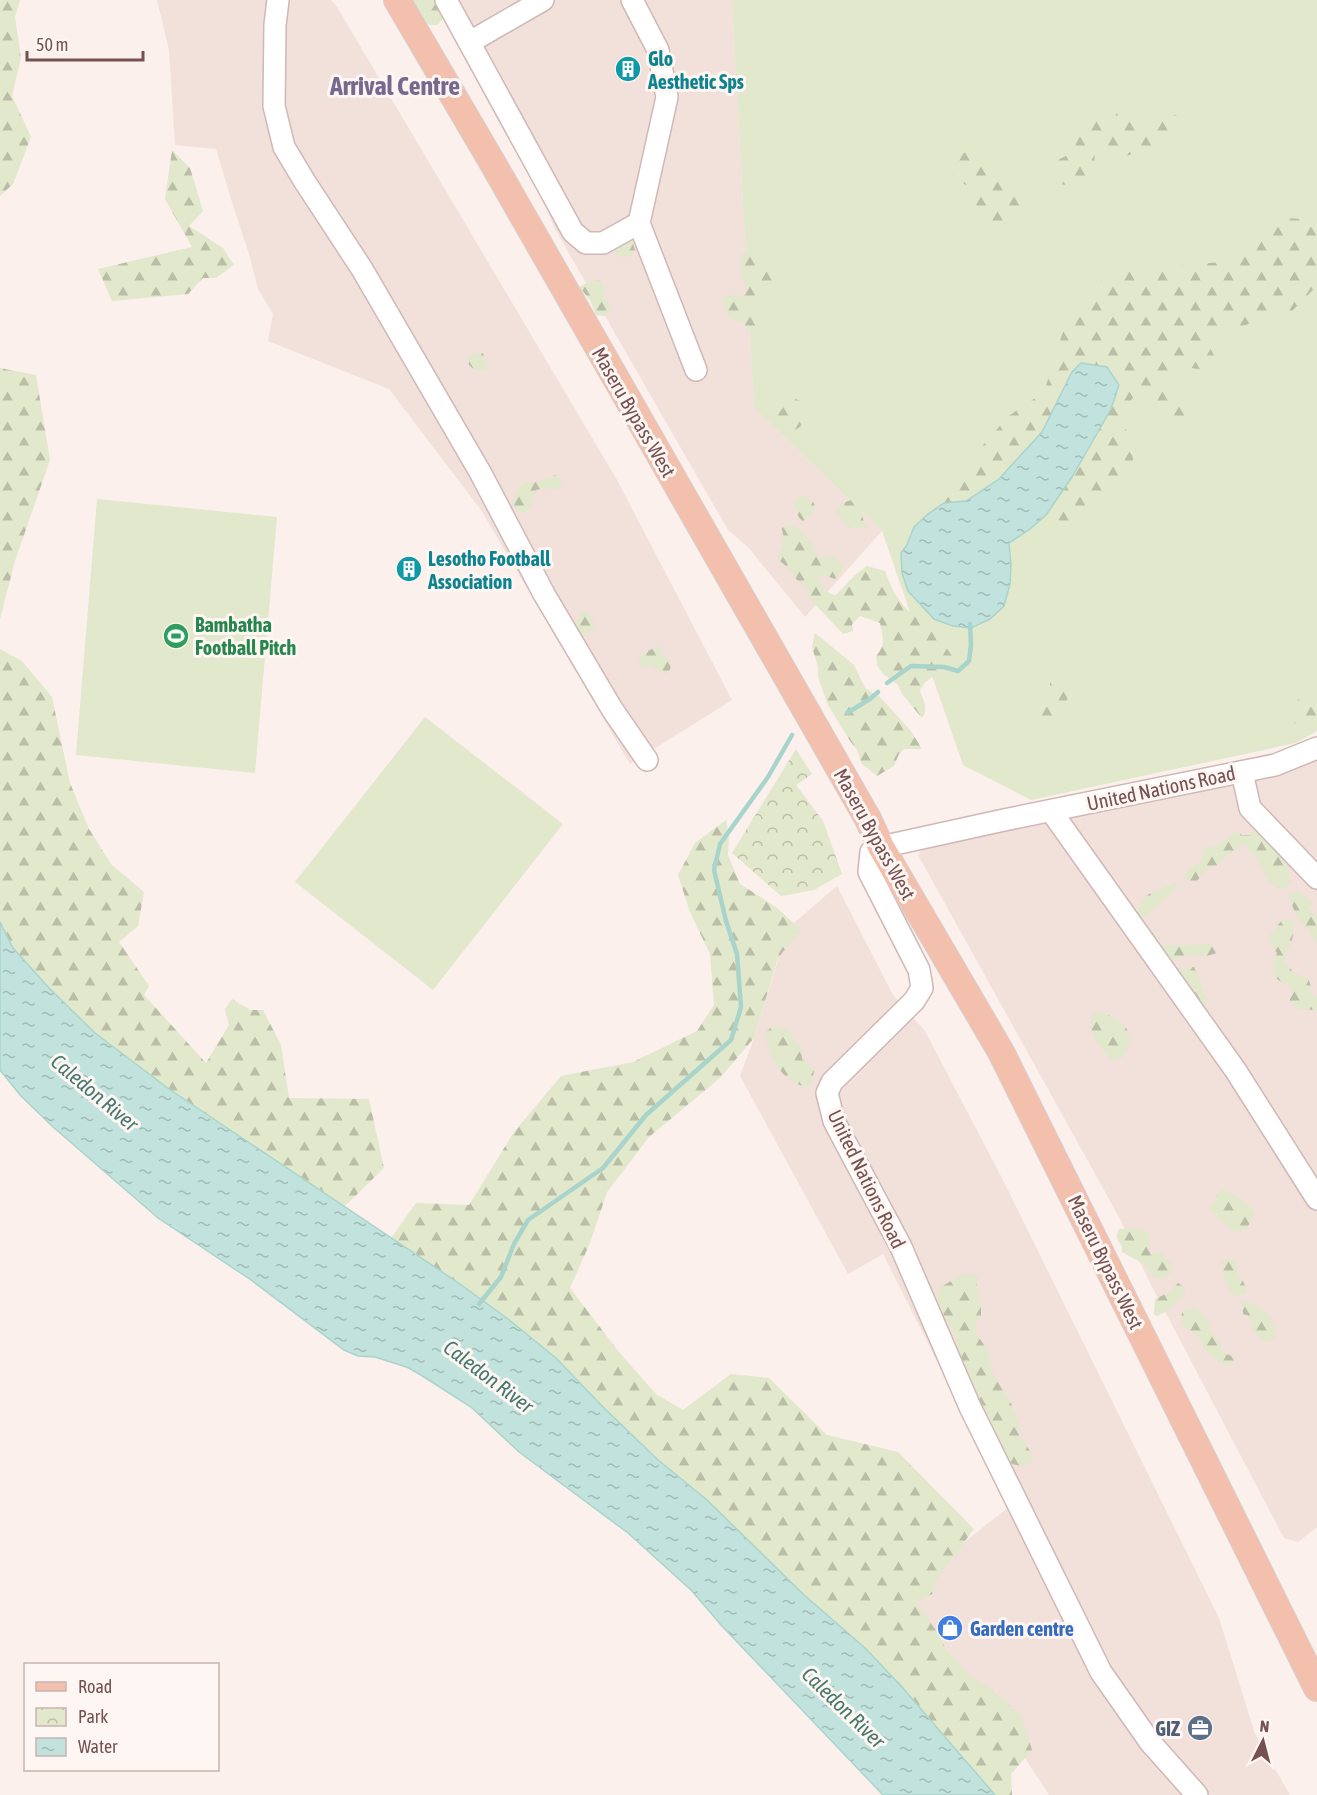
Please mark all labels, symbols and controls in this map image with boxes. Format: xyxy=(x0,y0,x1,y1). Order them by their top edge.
scale bar xyxy=(27,24,142,62)
text: 50 m xyxy=(36,34,68,55)
place label: Glo Aesthetic Sps xyxy=(647,47,744,93)
building icon: Glo Aesthetic Sps xyxy=(613,54,643,84)
district label: Arrival Centre xyxy=(329,71,460,101)
street label: Maseru Bypass West xyxy=(587,343,681,481)
place label: Lesotho Football Association xyxy=(427,547,551,593)
building icon: Lesotho Football Association xyxy=(394,554,424,584)
place label: Bambatha Football Pitch xyxy=(195,613,296,659)
sports icon: Bambatha Football Pitch xyxy=(161,621,191,651)
street label: United Nations Road xyxy=(1085,761,1237,815)
street label: Maseru Bypass West xyxy=(829,764,921,904)
water label: Caledon River xyxy=(47,1049,144,1136)
street label: United Nations Road xyxy=(823,1106,911,1252)
street label: Maseru Bypass West xyxy=(1064,1191,1149,1333)
water label: Caledon River xyxy=(439,1335,539,1418)
shop icon: Garden centre xyxy=(935,1613,965,1643)
place label: Garden centre xyxy=(970,1617,1074,1640)
water label: Caledon River xyxy=(798,1662,891,1753)
legend xyxy=(24,1663,219,1771)
text: Road xyxy=(78,1676,112,1697)
text: Park xyxy=(78,1706,108,1727)
north arrow xyxy=(1233,1711,1293,1771)
office icon: GIZ xyxy=(1185,1713,1215,1743)
place label: GIZ xyxy=(1155,1717,1181,1740)
text: N xyxy=(1259,1717,1270,1736)
text: Water xyxy=(78,1736,118,1757)

